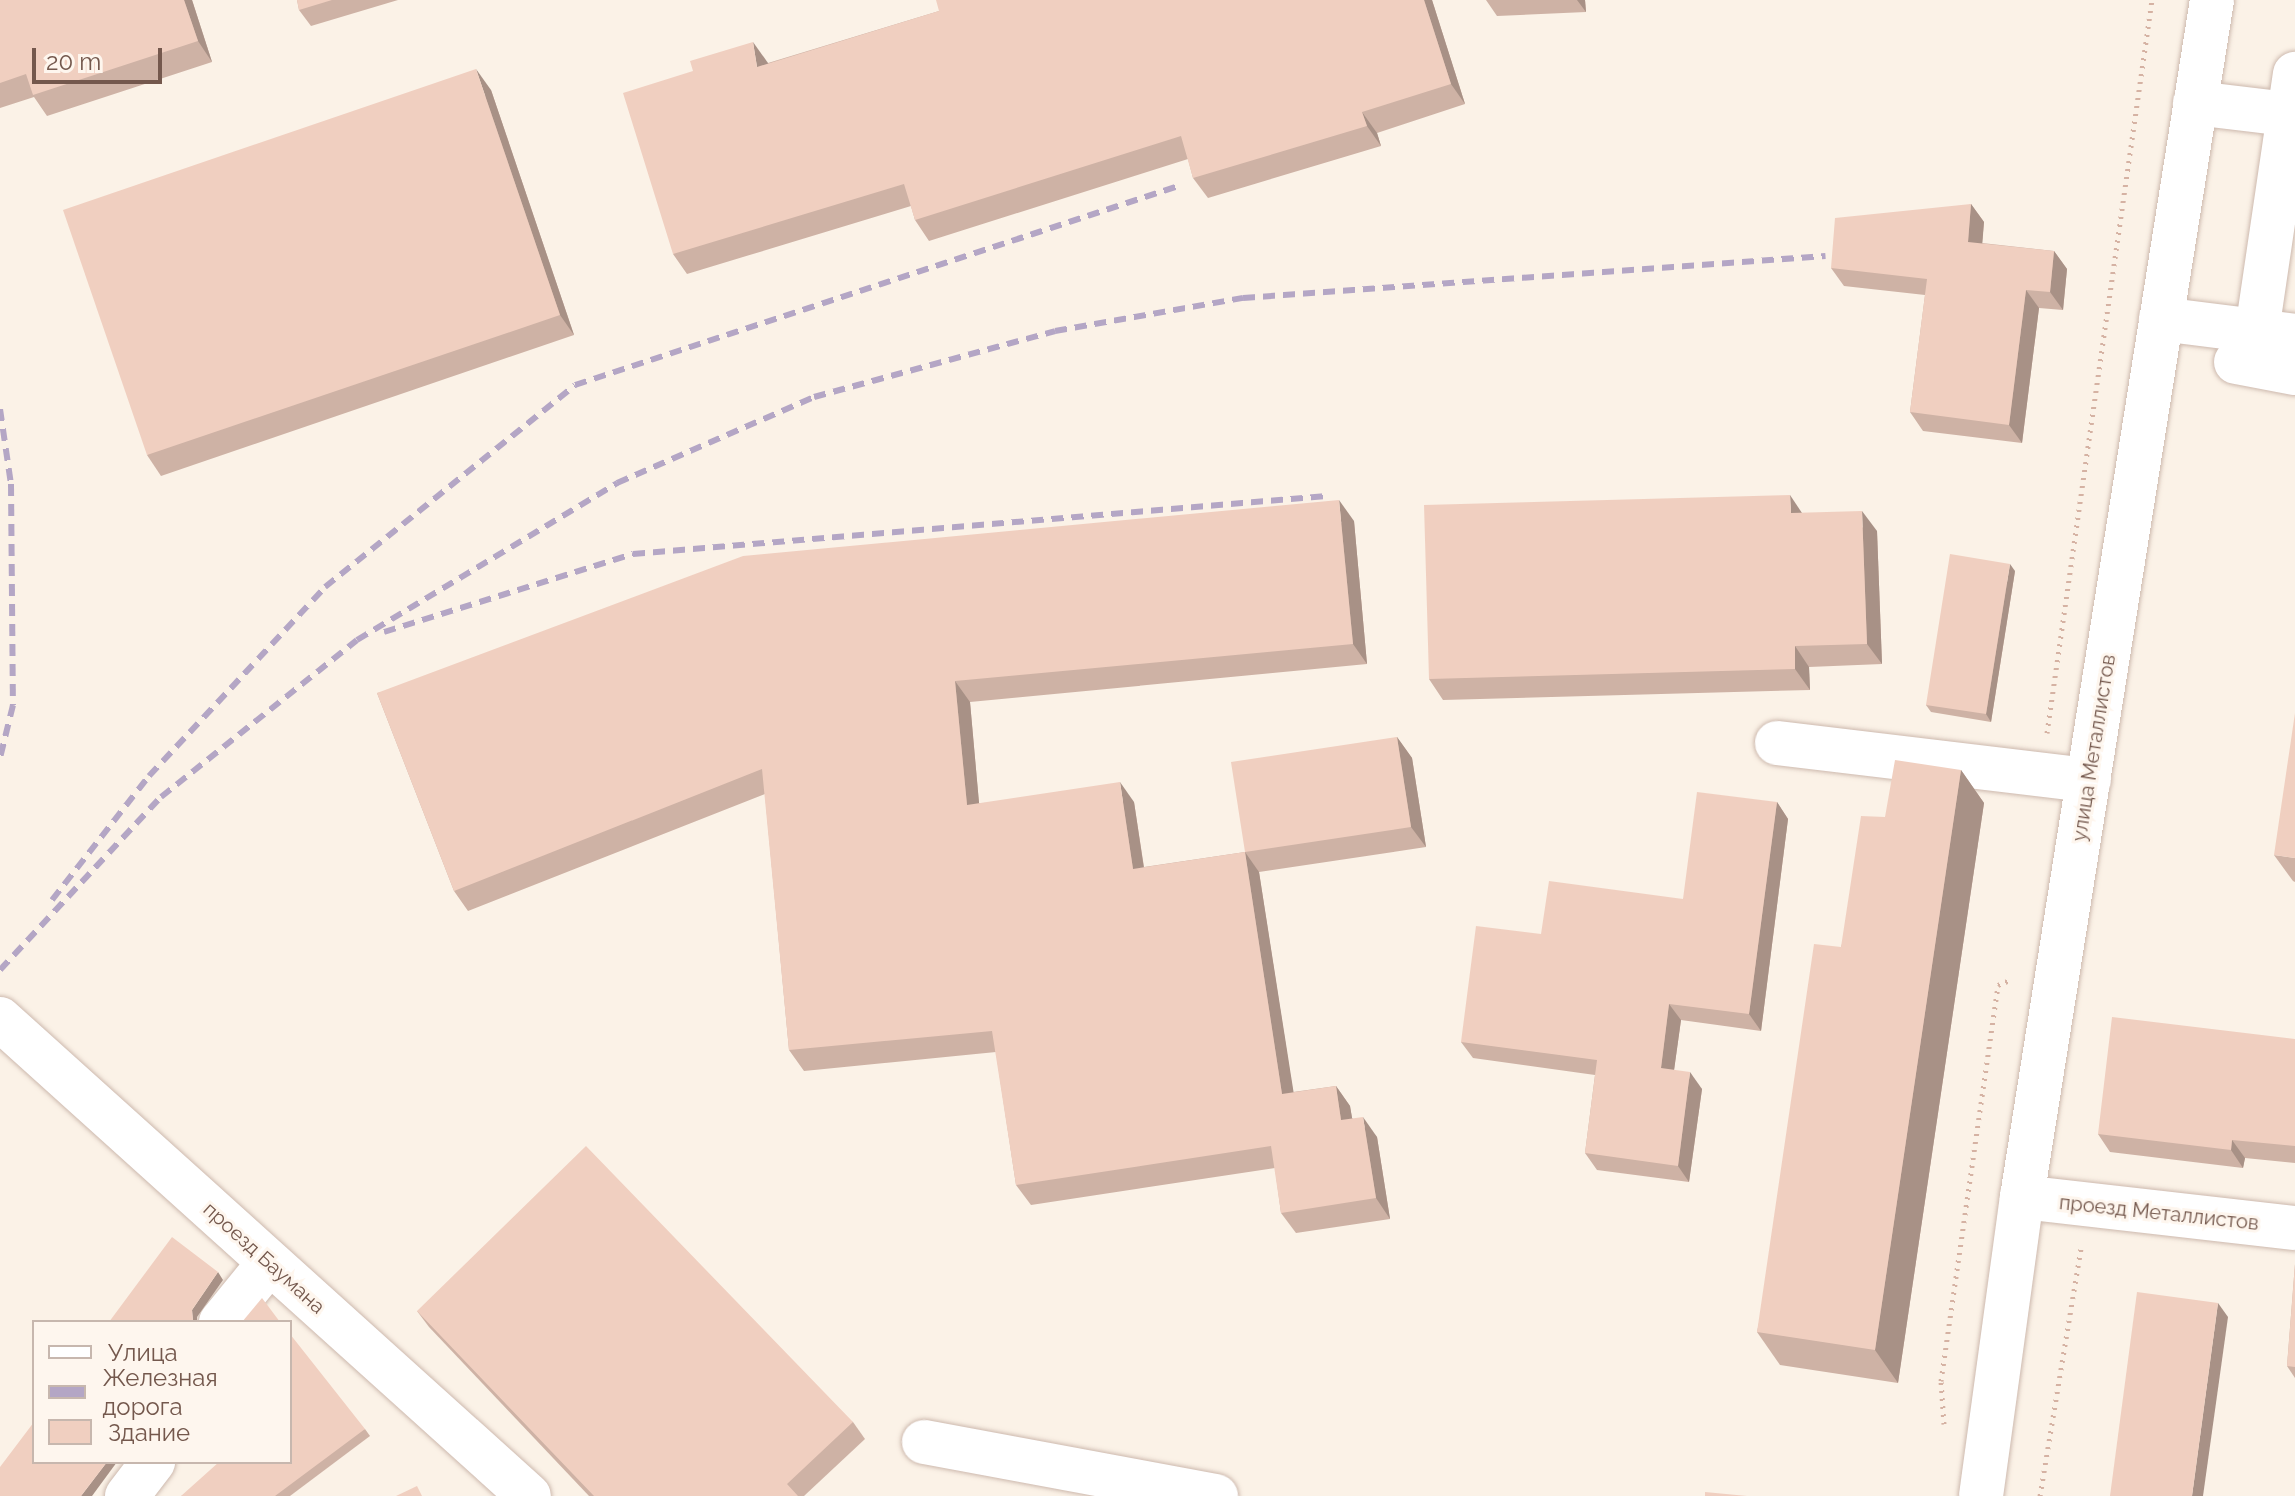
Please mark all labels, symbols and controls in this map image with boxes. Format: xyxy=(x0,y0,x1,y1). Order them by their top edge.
scale bar xyxy=(36,32,166,82)
text: 20 m xyxy=(46,47,101,76)
street label: улица Металлистов xyxy=(2067,653,2121,843)
street label: проезд Металлистов xyxy=(2058,1191,2260,1235)
street label: проезд Баумана xyxy=(198,1197,330,1319)
legend xyxy=(32,1320,292,1464)
text: Улица xyxy=(108,1338,178,1367)
text: Железная дорога xyxy=(102,1363,218,1421)
text: Здание xyxy=(108,1418,190,1447)

